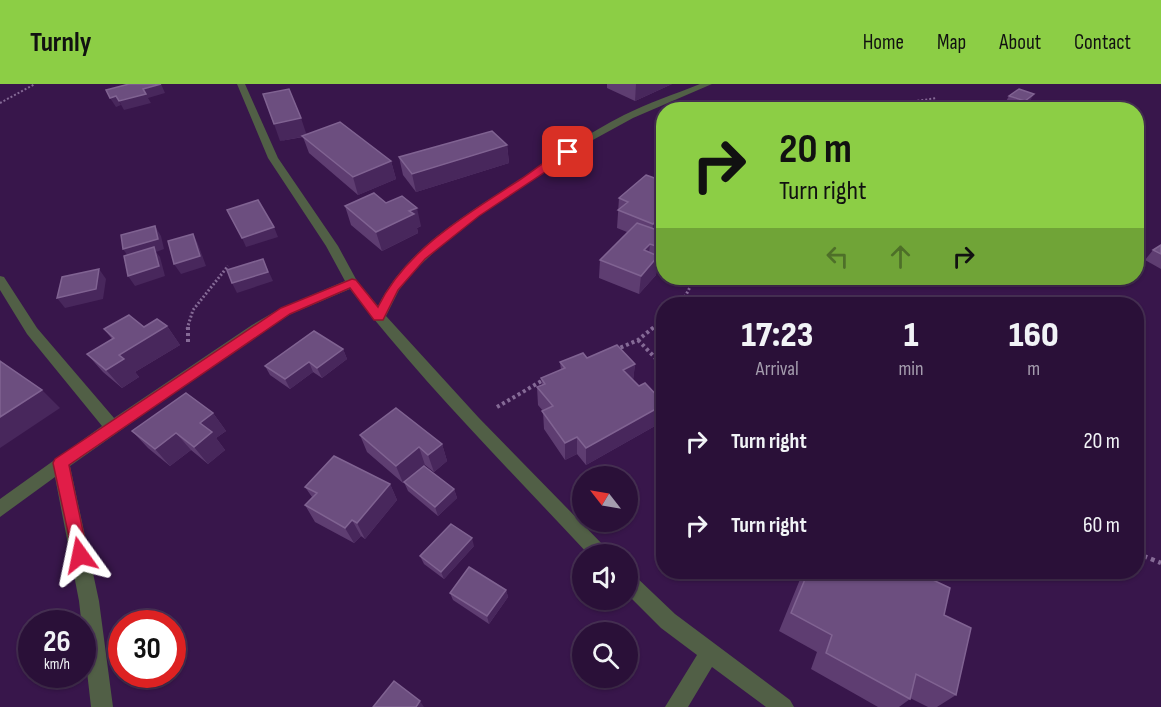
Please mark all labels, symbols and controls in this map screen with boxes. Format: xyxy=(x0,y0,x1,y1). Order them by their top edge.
text: Turnly xyxy=(30,26,91,59)
text: Home xyxy=(863,30,904,55)
text: Map xyxy=(937,30,966,55)
text: About xyxy=(999,30,1041,55)
text: Contact xyxy=(1074,30,1131,55)
text: 20 m xyxy=(779,124,852,175)
pin xyxy=(542,126,593,177)
icon: right xyxy=(680,126,758,204)
icon: arrive xyxy=(551,135,584,168)
text: Turn right xyxy=(779,175,866,207)
icon: left xyxy=(821,240,854,273)
icon: ahead xyxy=(884,240,917,273)
icon: right xyxy=(947,240,980,273)
text: 17:23 xyxy=(741,314,813,357)
text: 1 xyxy=(904,314,918,357)
text: 160 xyxy=(1009,314,1059,357)
text: Arrival xyxy=(756,357,799,381)
text: min xyxy=(898,357,924,381)
text: m xyxy=(1027,357,1040,381)
icon: right xyxy=(680,425,713,458)
text: Turn right xyxy=(731,428,807,455)
text: 20 m xyxy=(1084,428,1120,455)
north arrow xyxy=(572,466,638,532)
map controls xyxy=(572,466,638,688)
icon: right xyxy=(680,509,713,542)
text: Turn right xyxy=(731,512,807,539)
text: 60 m xyxy=(1083,512,1120,539)
position arrow xyxy=(48,523,112,587)
button: sound xyxy=(572,544,638,610)
speed limit sign: 30 xyxy=(108,610,186,688)
button: search xyxy=(572,622,638,688)
text: 26 xyxy=(43,624,71,660)
text: km/h xyxy=(44,655,70,674)

